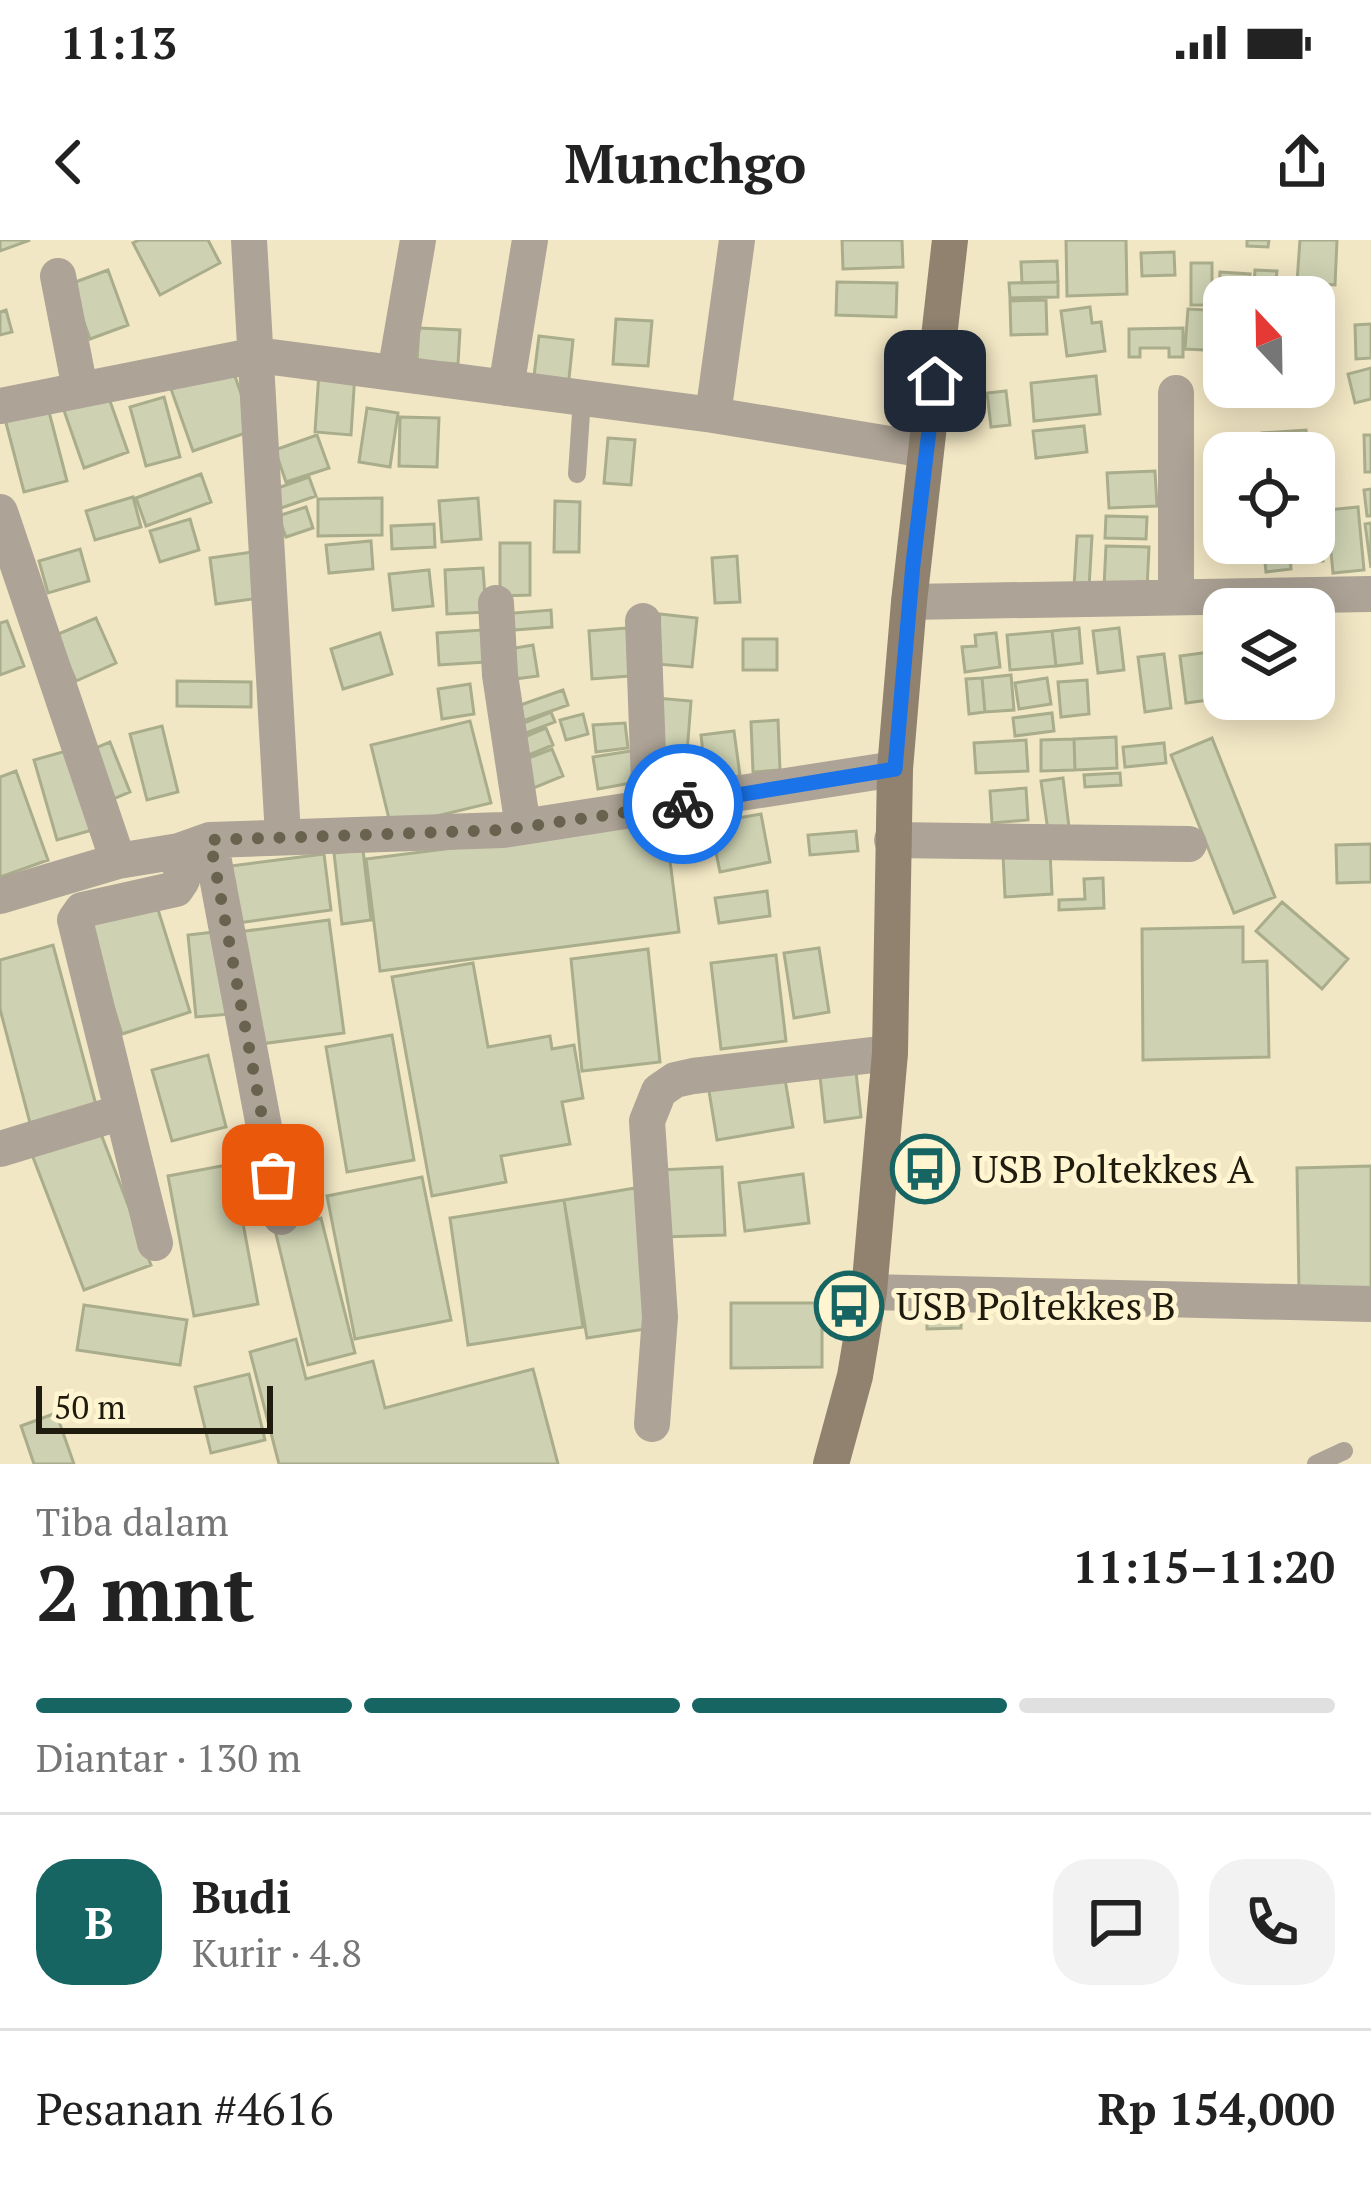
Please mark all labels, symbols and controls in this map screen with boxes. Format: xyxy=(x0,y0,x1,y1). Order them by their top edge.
text: 11:13 xyxy=(60,12,177,72)
text: Munchgo xyxy=(565,127,806,198)
icon: back xyxy=(36,129,102,195)
icon: share xyxy=(1269,129,1335,195)
north arrow xyxy=(1203,276,1335,408)
map controls xyxy=(1203,276,1335,720)
pin xyxy=(884,330,986,432)
icon: home xyxy=(902,348,968,414)
button: locate xyxy=(1203,432,1335,564)
button: layers xyxy=(1203,588,1335,720)
courier xyxy=(623,744,743,864)
icon: bike xyxy=(650,771,716,837)
pin xyxy=(222,1124,324,1226)
bus stop icon: USB Poltekkes A xyxy=(890,1134,960,1204)
icon: bag xyxy=(240,1142,306,1208)
place label: USB Poltekkes A xyxy=(972,1142,1254,1194)
bus stop icon: USB Poltekkes B xyxy=(814,1271,884,1341)
place label: USB Poltekkes B xyxy=(896,1279,1176,1331)
scale bar xyxy=(36,1380,273,1433)
text: 50 m xyxy=(54,1385,126,1428)
text: Tiba dalam xyxy=(36,1495,229,1547)
text: 11:15–11:20 xyxy=(1073,1536,1335,1596)
text: 2 mnt xyxy=(36,1540,255,1643)
text: Diantar · 130 m xyxy=(36,1731,301,1783)
button: chat xyxy=(1053,1859,1179,1985)
button: phone xyxy=(1209,1859,1335,1985)
text: Budi xyxy=(192,1866,291,1926)
text: B xyxy=(84,1892,114,1952)
text: Kurir · 4.8 xyxy=(192,1926,362,1978)
text: Pesanan #4616 xyxy=(36,2078,333,2138)
text: Rp 154,000 xyxy=(1098,2078,1335,2138)

